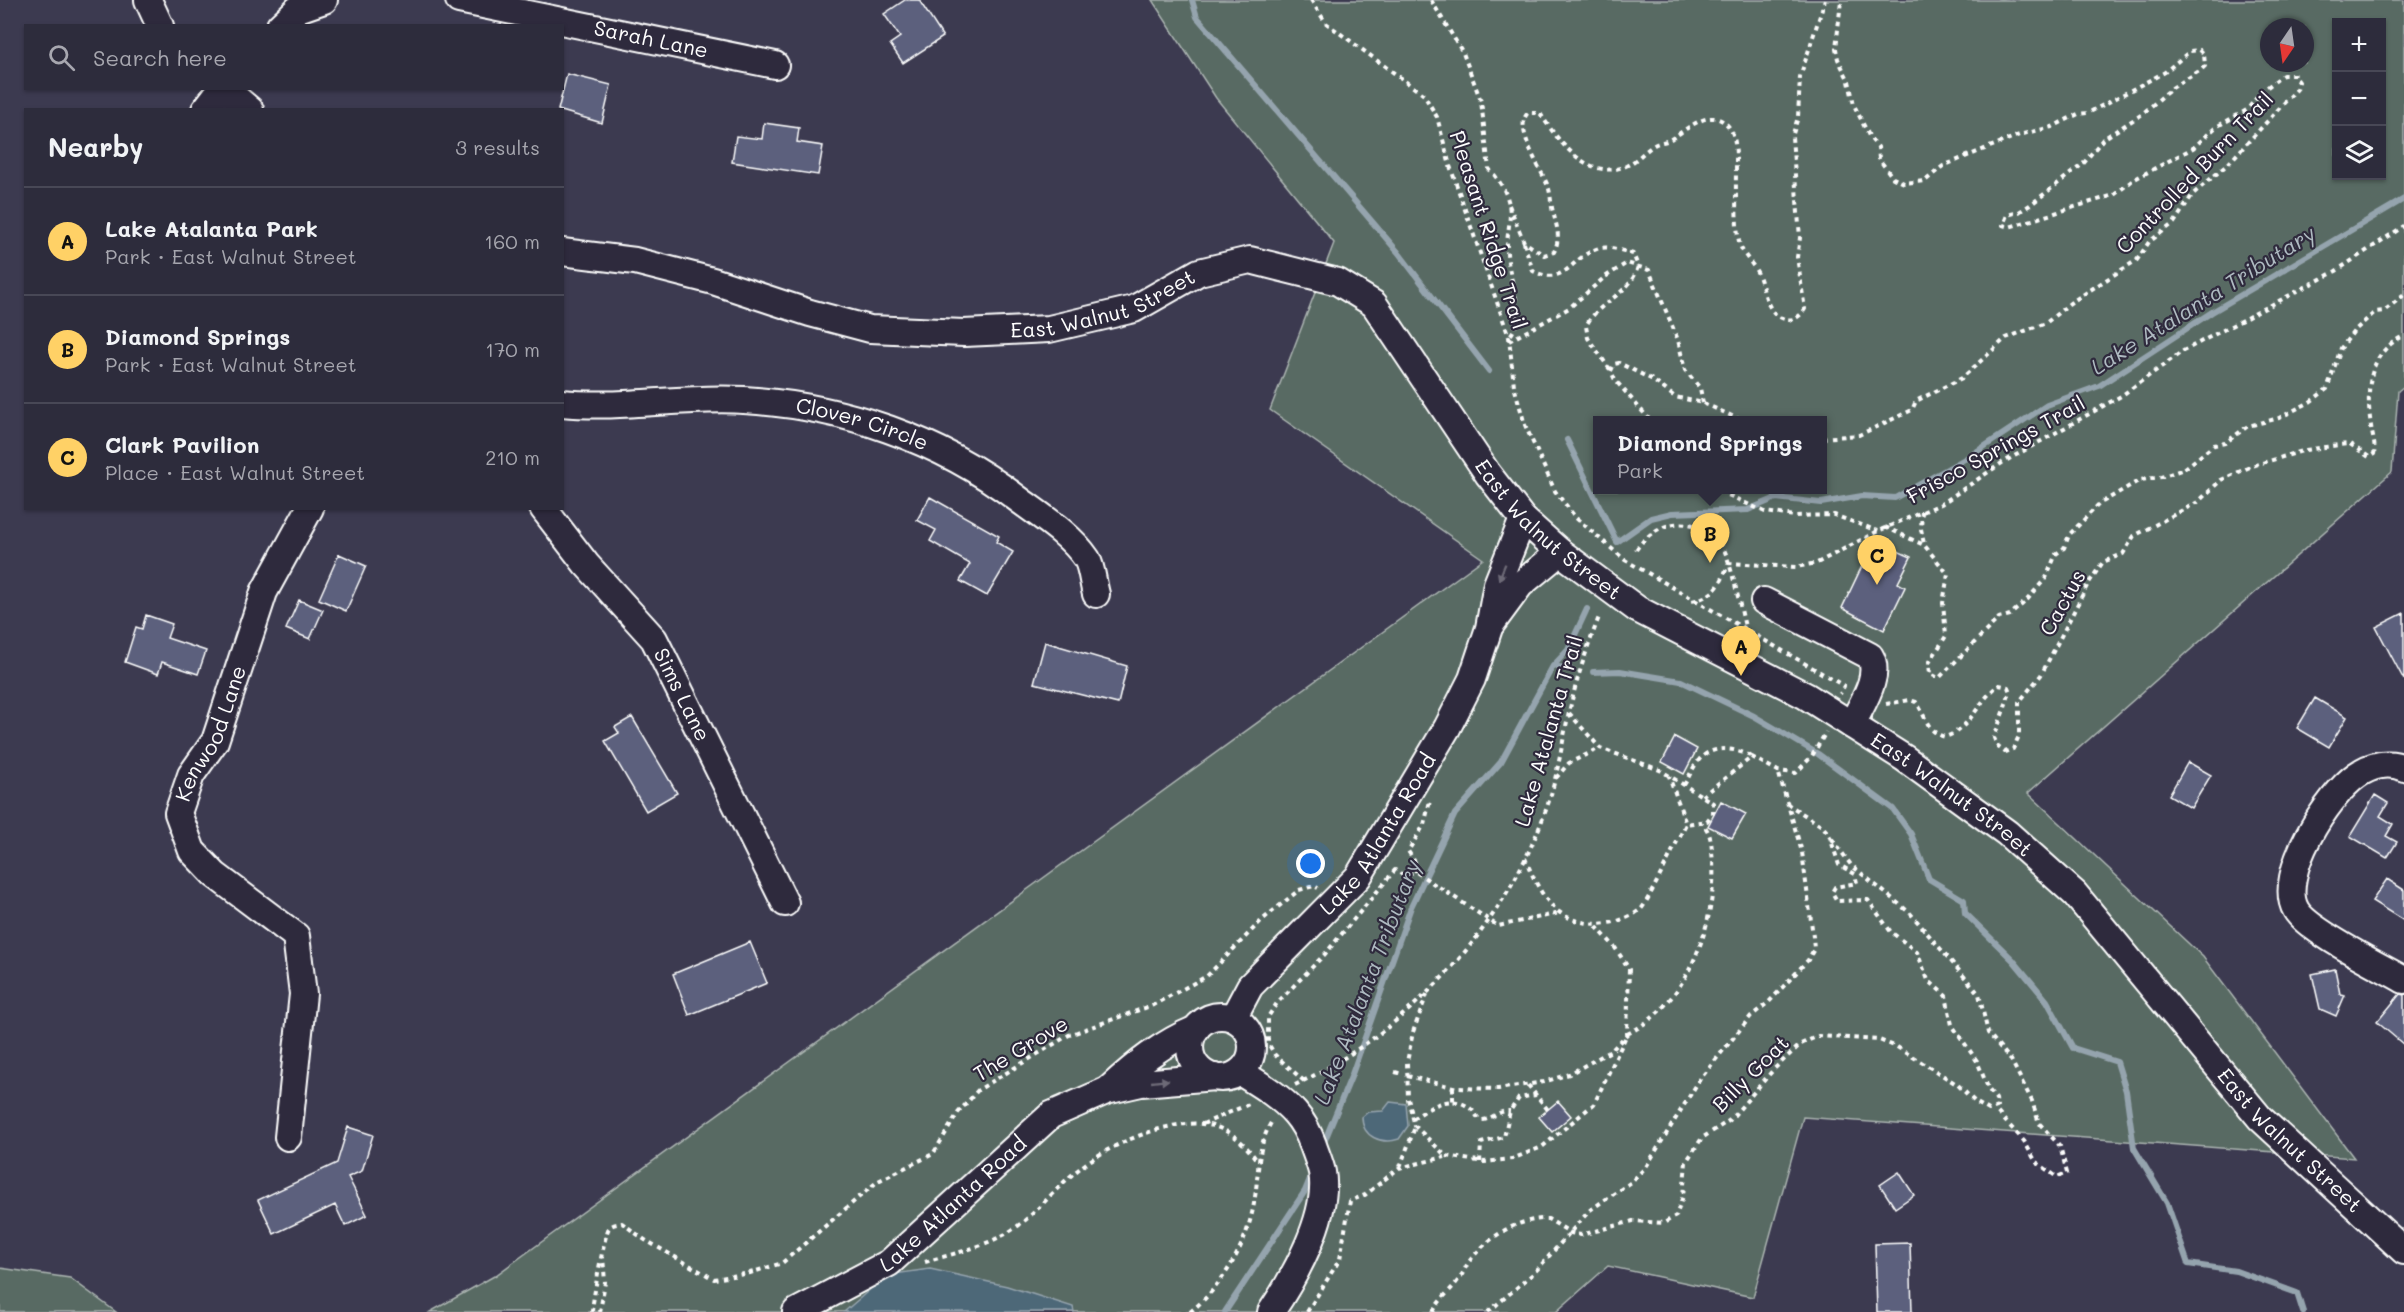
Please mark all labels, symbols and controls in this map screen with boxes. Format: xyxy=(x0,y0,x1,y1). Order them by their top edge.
street label: Sarah Lane xyxy=(592,13,711,63)
north arrow xyxy=(2260,18,2314,72)
map controls xyxy=(2332,18,2386,180)
button: + xyxy=(2332,18,2386,72)
search box xyxy=(24,24,564,90)
icon: search xyxy=(45,41,78,74)
text: Search here xyxy=(93,43,227,72)
button: − xyxy=(2332,72,2386,126)
street label: Controlled Burn Trail xyxy=(2109,85,2278,259)
button: layers xyxy=(2332,126,2386,180)
street label: Pleasant Ridge Trail xyxy=(1445,127,1534,332)
text: Nearby xyxy=(48,130,143,164)
text: 3 results xyxy=(455,134,540,160)
text: Lake Atalanta Park xyxy=(105,214,318,243)
water label: Lake Atalanta Tributary xyxy=(2085,218,2321,381)
text: A xyxy=(61,228,74,254)
text: 160 m xyxy=(484,228,540,254)
text: Park · East Walnut Street xyxy=(105,243,357,269)
street label: East Walnut Street xyxy=(1010,262,1199,343)
text: Diamond Springs xyxy=(105,322,290,351)
text: B xyxy=(61,336,74,362)
text: 170 m xyxy=(485,336,540,362)
text: Park · East Walnut Street xyxy=(105,351,357,377)
street label: Frisco Springs Trail xyxy=(1901,388,2089,509)
street label: Clover Circle xyxy=(794,391,933,456)
popup xyxy=(1593,416,1827,494)
text: Diamond Springs xyxy=(1617,428,1803,457)
text: Clark Pavilion xyxy=(105,430,259,459)
text: C xyxy=(60,444,75,470)
text: 210 m xyxy=(485,444,540,470)
street label: East Walnut Street xyxy=(1470,453,1628,605)
text: Park xyxy=(1617,457,1663,483)
text: Place · East Walnut Street xyxy=(105,459,365,485)
pin: B xyxy=(1690,514,1730,563)
pin: C xyxy=(1858,536,1896,585)
one-way arrow xyxy=(1497,563,1506,581)
street label: Cactus xyxy=(2033,565,2091,640)
pin: A xyxy=(1722,626,1760,676)
street label: Lake Atalanta Trail xyxy=(1507,632,1588,829)
street label: Sims Lane xyxy=(648,643,717,745)
street label: Kenwood Lane xyxy=(168,662,251,805)
street label: East Walnut Street xyxy=(1866,725,2039,862)
street label: Lake Atlanta Road xyxy=(1313,748,1441,920)
your location xyxy=(1296,849,1325,878)
water label: Lake Atalanta Tributary xyxy=(1306,855,1427,1108)
street label: The Grove xyxy=(968,1009,1073,1087)
street label: Billy Goat xyxy=(1706,1029,1794,1117)
street label: East Walnut Street xyxy=(2212,1062,2368,1218)
one-way arrow xyxy=(1151,1076,1170,1086)
street label: Lake Atlanta Road xyxy=(875,1129,1031,1277)

